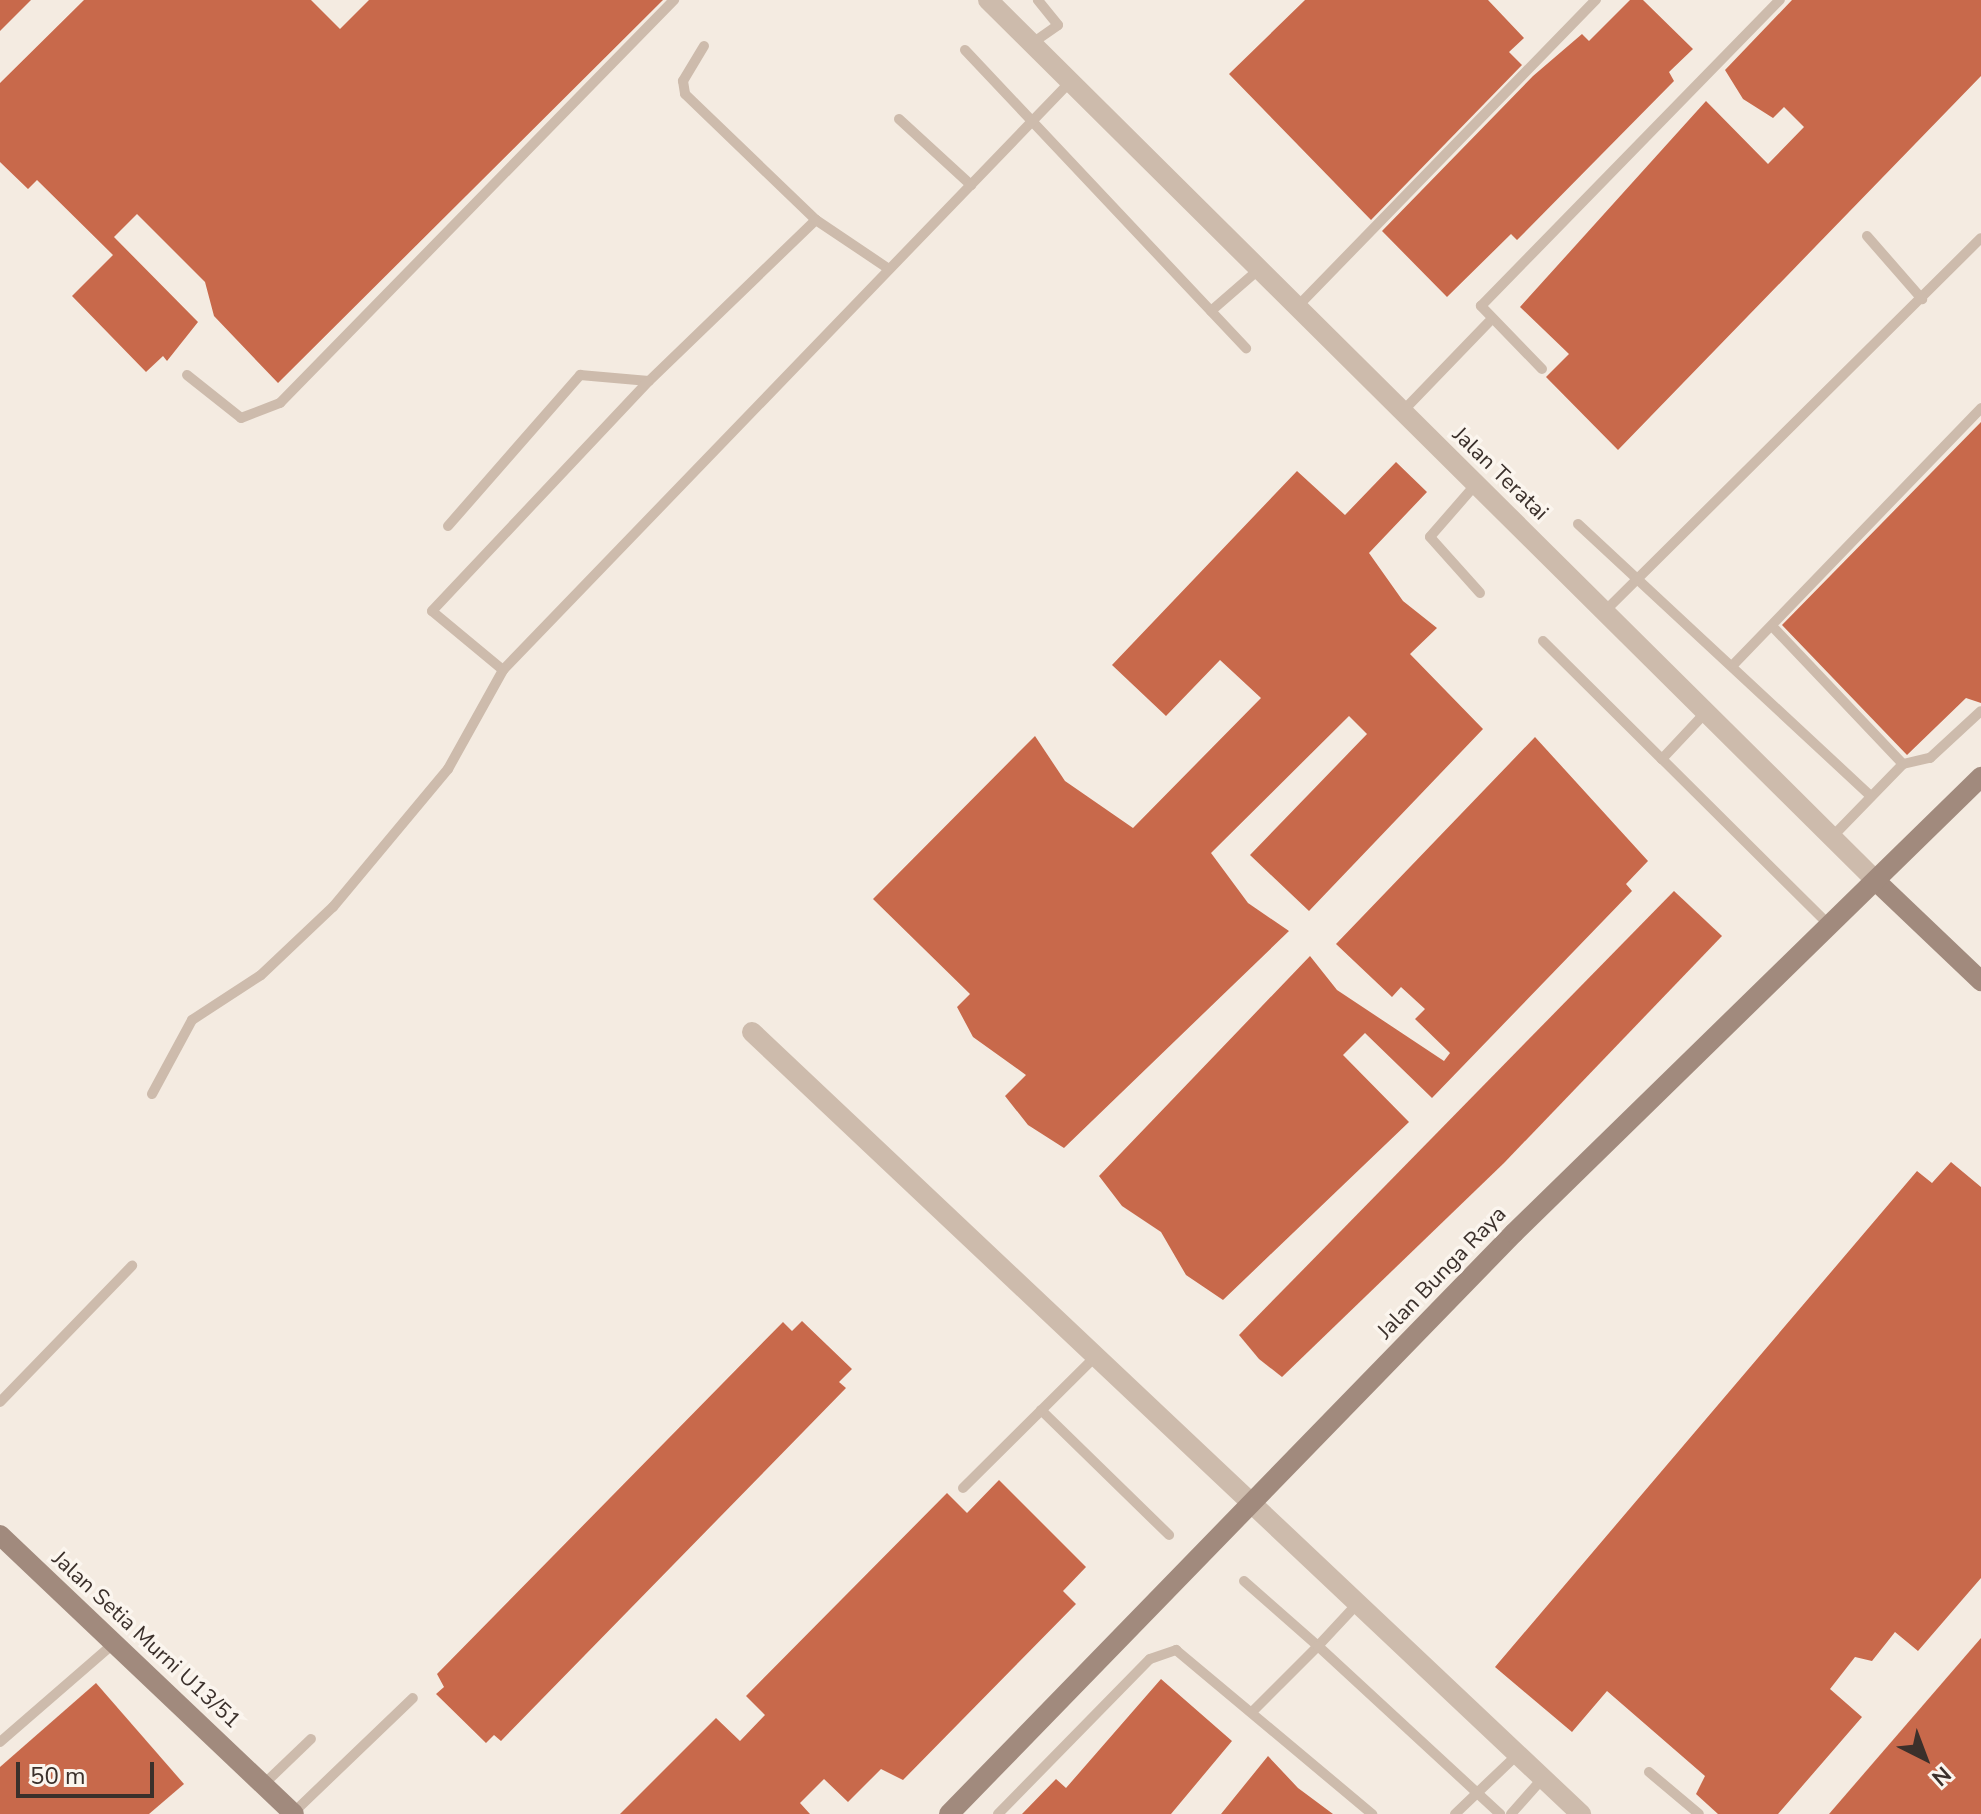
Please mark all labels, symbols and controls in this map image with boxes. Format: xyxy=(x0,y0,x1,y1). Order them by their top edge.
street label: Jalan Teratai xyxy=(1447,422,1553,526)
street label: Jalan Bunga Raya xyxy=(1372,1201,1512,1345)
street label: Jalan Setia Murni U13/51 xyxy=(46,1546,246,1734)
north arrow xyxy=(1885,1718,1965,1798)
scale bar xyxy=(20,1746,158,1796)
text: N xyxy=(1925,1759,1957,1792)
text: 50 m xyxy=(30,1760,86,1792)

